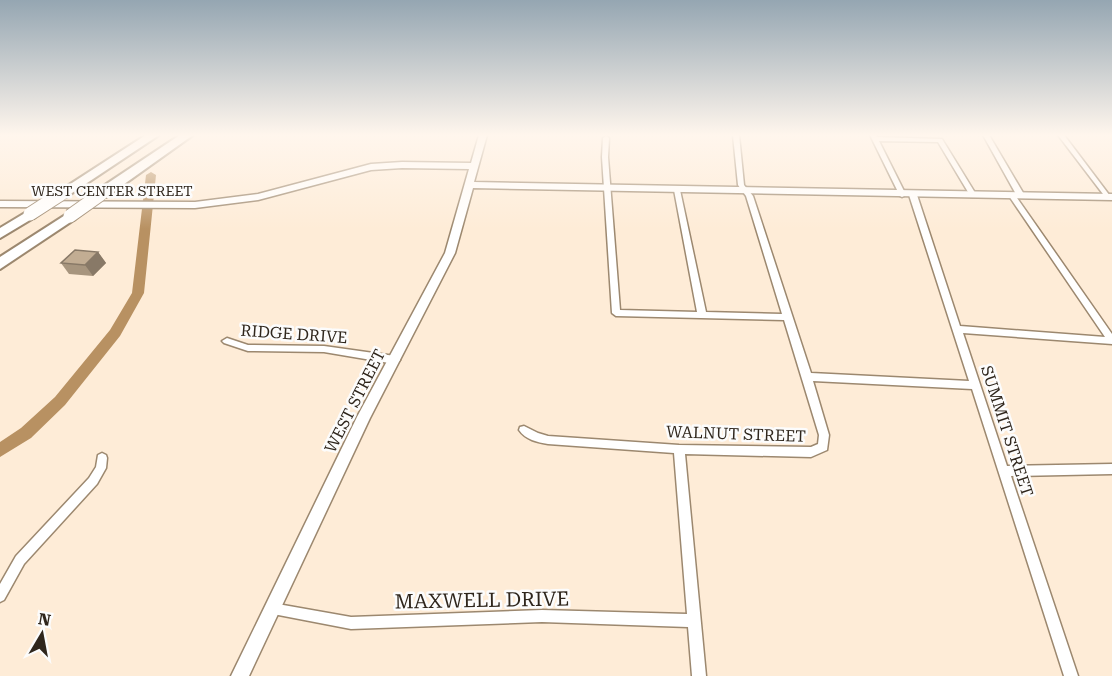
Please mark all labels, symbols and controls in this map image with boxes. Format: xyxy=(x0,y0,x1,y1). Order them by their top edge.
street label: WEST CENTER STREET xyxy=(31,183,193,199)
street label: RIDGE DRIVE xyxy=(240,321,348,347)
street label: WEST STREET xyxy=(321,346,389,456)
street label: SUMMIT STREET xyxy=(977,363,1037,499)
street label: WALNUT STREET xyxy=(666,422,806,446)
street label: MAXWELL DRIVE xyxy=(394,586,570,614)
north arrow xyxy=(12,604,72,664)
text: N xyxy=(37,609,52,630)

